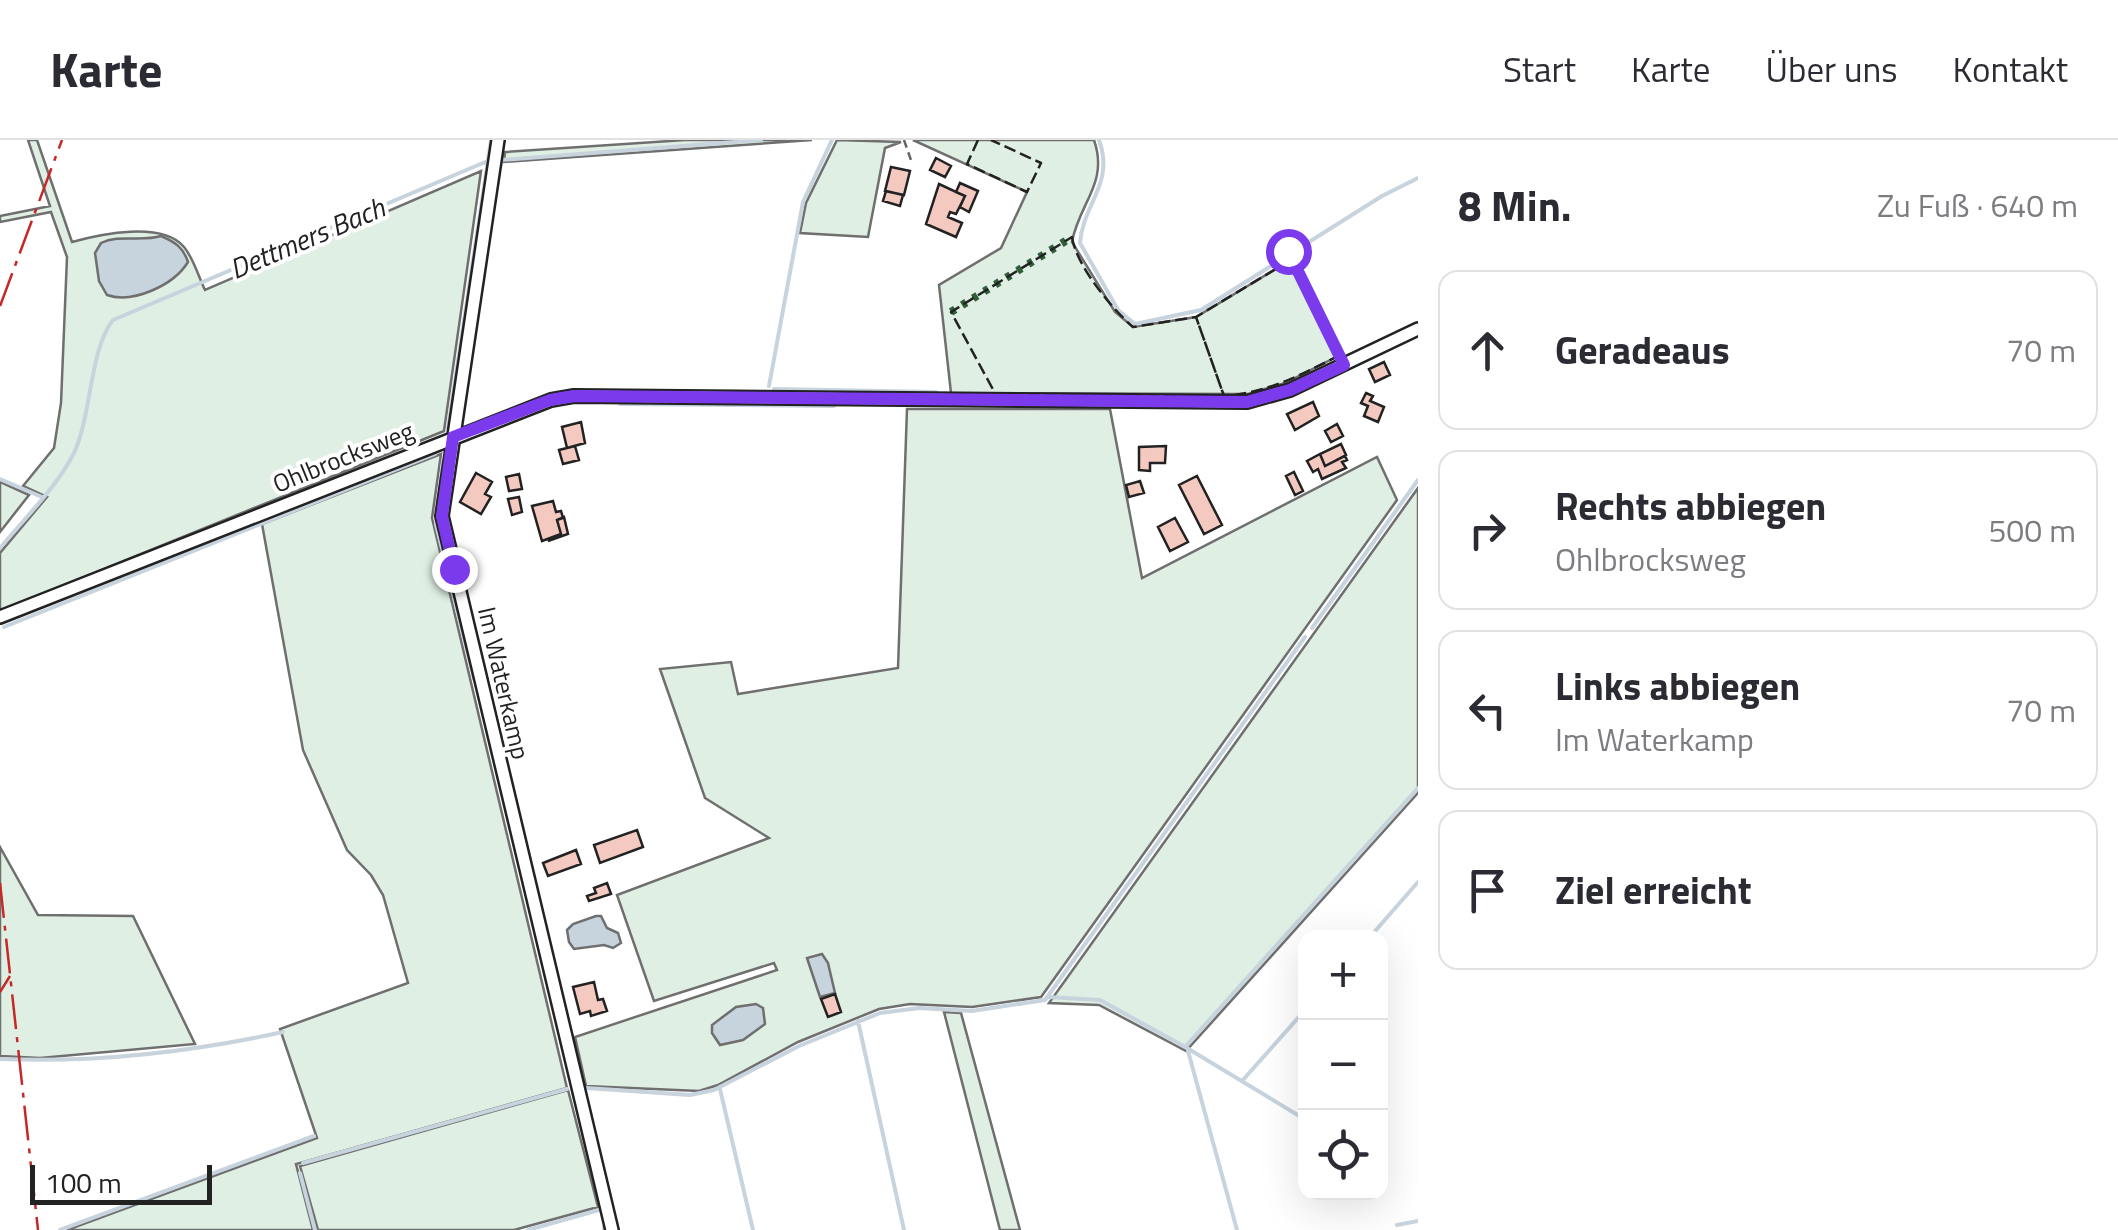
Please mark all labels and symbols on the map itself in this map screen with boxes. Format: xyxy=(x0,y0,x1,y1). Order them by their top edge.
water label: Dettmers Bach xyxy=(223,185,392,290)
route start xyxy=(1266,229,1312,275)
street label: Ohlbrocksweg xyxy=(267,411,419,503)
route end xyxy=(432,547,478,593)
street label: Im Waterkamp xyxy=(468,603,540,763)
scale bar xyxy=(30,1160,212,1204)

